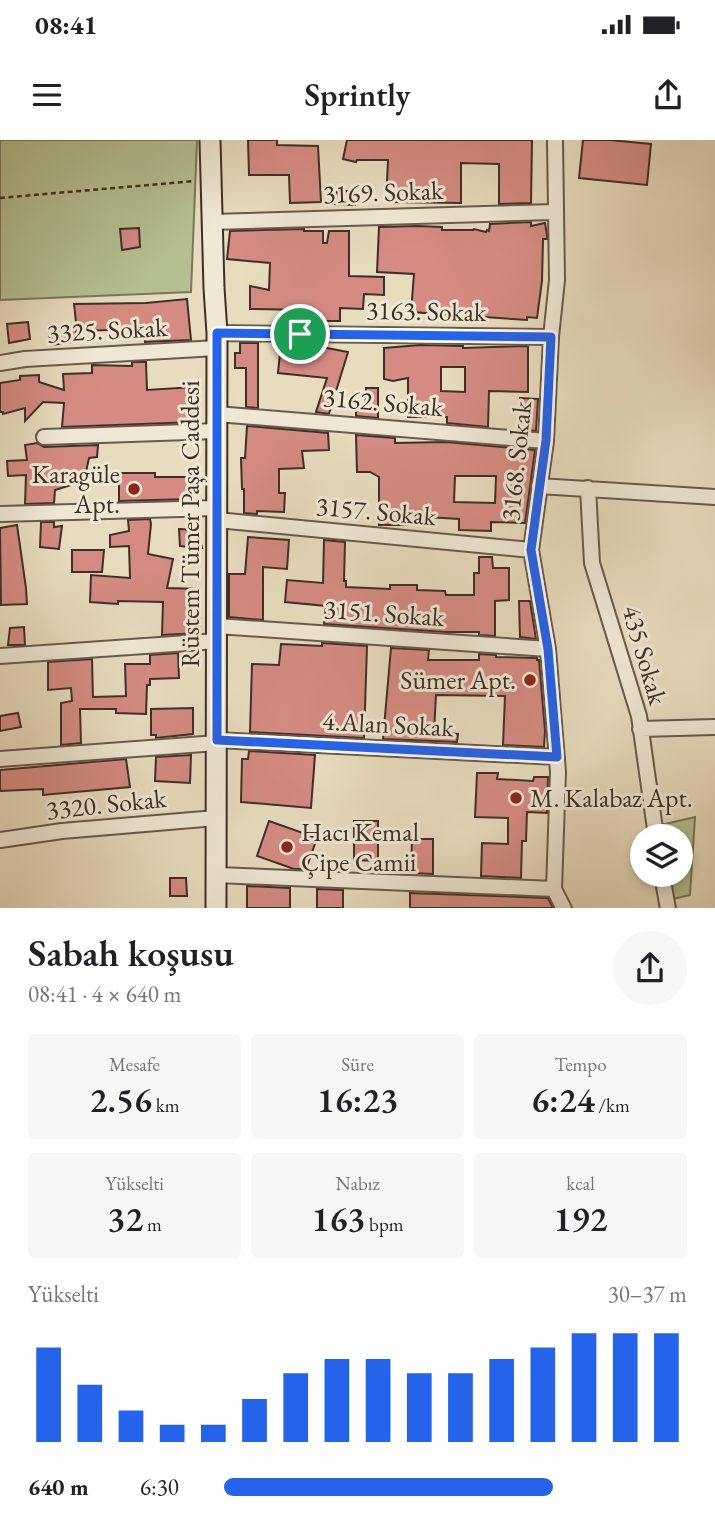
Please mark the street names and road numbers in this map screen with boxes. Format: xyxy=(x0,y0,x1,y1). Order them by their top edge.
street label: 3169. Sokak xyxy=(322,173,445,211)
street label: 3163. Sokak xyxy=(365,293,487,329)
street label: 3325. Sokak xyxy=(46,310,169,350)
street label: Rüstem Tümer Paşa Caddesi xyxy=(173,380,207,668)
street label: 3162. Sokak xyxy=(322,380,445,424)
street label: 3168. Sokak xyxy=(493,399,539,523)
street label: 3157. Sokak xyxy=(315,489,438,533)
street label: 3151. Sokak xyxy=(323,592,446,634)
street label: 435 Sokak xyxy=(615,601,676,709)
street label: 4.Alan Sokak xyxy=(322,704,455,744)
street label: 3320. Sokak xyxy=(44,781,168,827)

